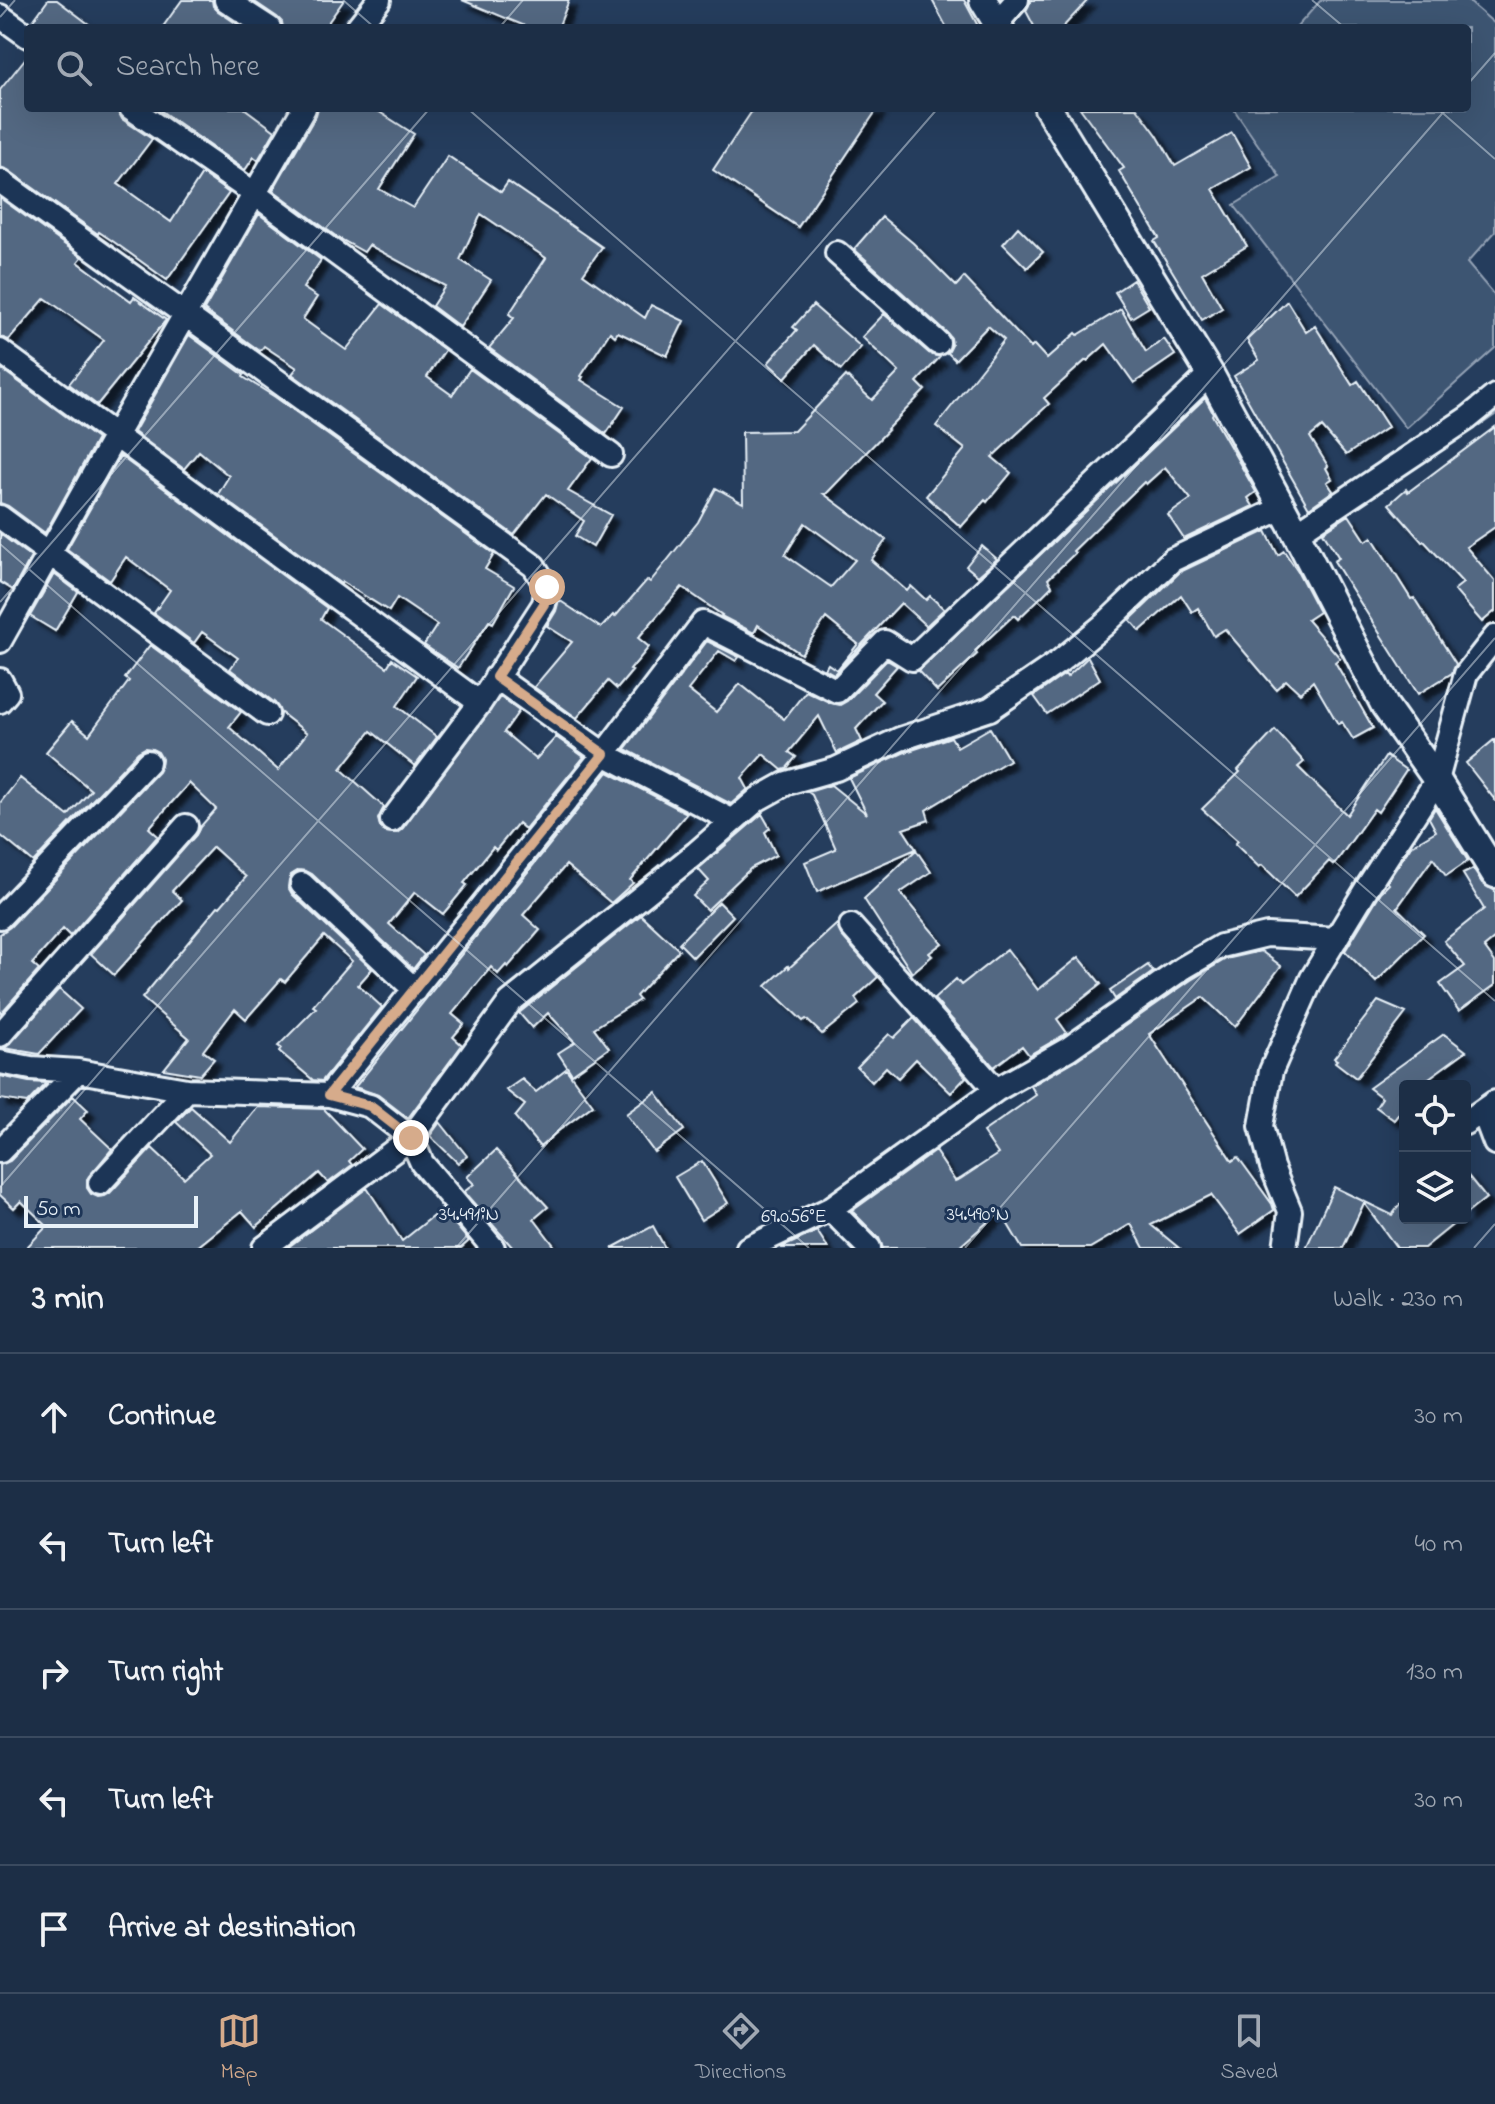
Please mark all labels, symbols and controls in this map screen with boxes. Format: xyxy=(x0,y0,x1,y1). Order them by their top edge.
search box xyxy=(24,24,1471,112)
icon: search xyxy=(52,46,96,90)
text: Search here xyxy=(116,46,260,90)
route start xyxy=(529,569,565,605)
map controls xyxy=(1399,1080,1471,1224)
button: locate xyxy=(1399,1080,1471,1152)
route end xyxy=(393,1120,429,1156)
button: layers xyxy=(1399,1152,1471,1224)
scale bar xyxy=(24,1192,198,1228)
text: 50 m xyxy=(36,1194,81,1226)
text: 34.491°N xyxy=(439,1201,499,1230)
text: 34.490°N xyxy=(947,1201,1009,1230)
text: 69.056°E xyxy=(761,1203,827,1232)
text: 3 min xyxy=(32,1275,104,1325)
text: Walk · 230 m xyxy=(1333,1281,1463,1319)
icon: ahead xyxy=(32,1395,76,1439)
text: Continue xyxy=(108,1395,216,1439)
text: 30 m xyxy=(1414,1398,1463,1436)
icon: left xyxy=(32,1523,76,1567)
text: Turn left xyxy=(108,1523,213,1567)
text: 40 m xyxy=(1414,1526,1463,1564)
icon: right xyxy=(32,1651,76,1695)
text: Turn right xyxy=(108,1651,223,1695)
text: 130 m xyxy=(1406,1654,1463,1692)
icon: left xyxy=(32,1779,76,1823)
text: Turn left xyxy=(108,1779,213,1823)
text: 30 m xyxy=(1414,1782,1463,1820)
icon: arrive xyxy=(32,1907,76,1951)
text: Arrive at destination xyxy=(108,1907,356,1951)
tab: Map xyxy=(217,2009,261,2089)
tab: Directions xyxy=(695,2009,786,2089)
tab: Saved xyxy=(1221,2009,1278,2089)

